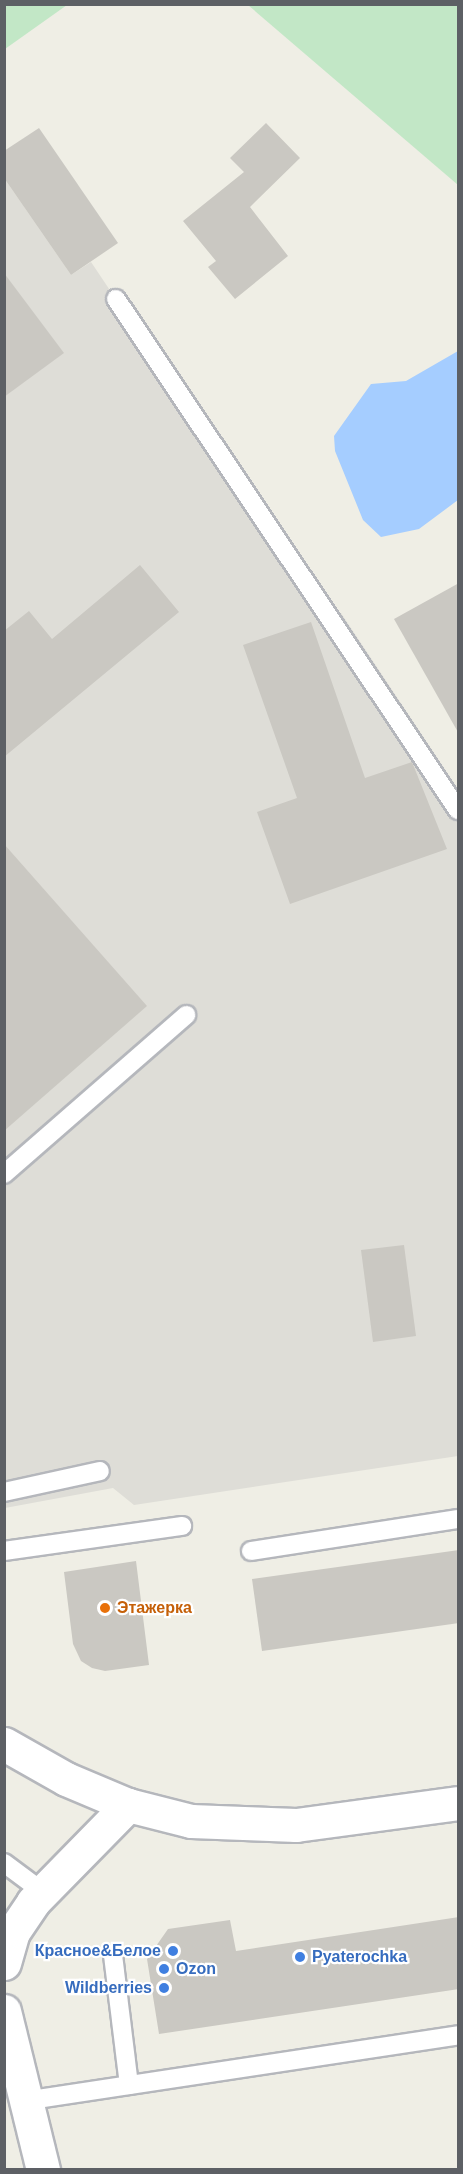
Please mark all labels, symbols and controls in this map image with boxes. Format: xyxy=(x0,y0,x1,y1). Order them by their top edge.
place label: Этажерка xyxy=(117,1598,192,1618)
marker: Этажерка xyxy=(98,1601,112,1615)
place label: Красное&Белое xyxy=(35,1941,161,1961)
marker: Красное&Белое xyxy=(166,1944,180,1958)
place label: Pyaterochka xyxy=(312,1947,407,1967)
marker: Pyaterochka xyxy=(293,1950,307,1964)
place label: Ozon xyxy=(176,1959,216,1979)
marker: Ozon xyxy=(157,1962,171,1976)
place label: Wildberries xyxy=(65,1978,152,1998)
marker: Wildberries xyxy=(157,1981,171,1995)

